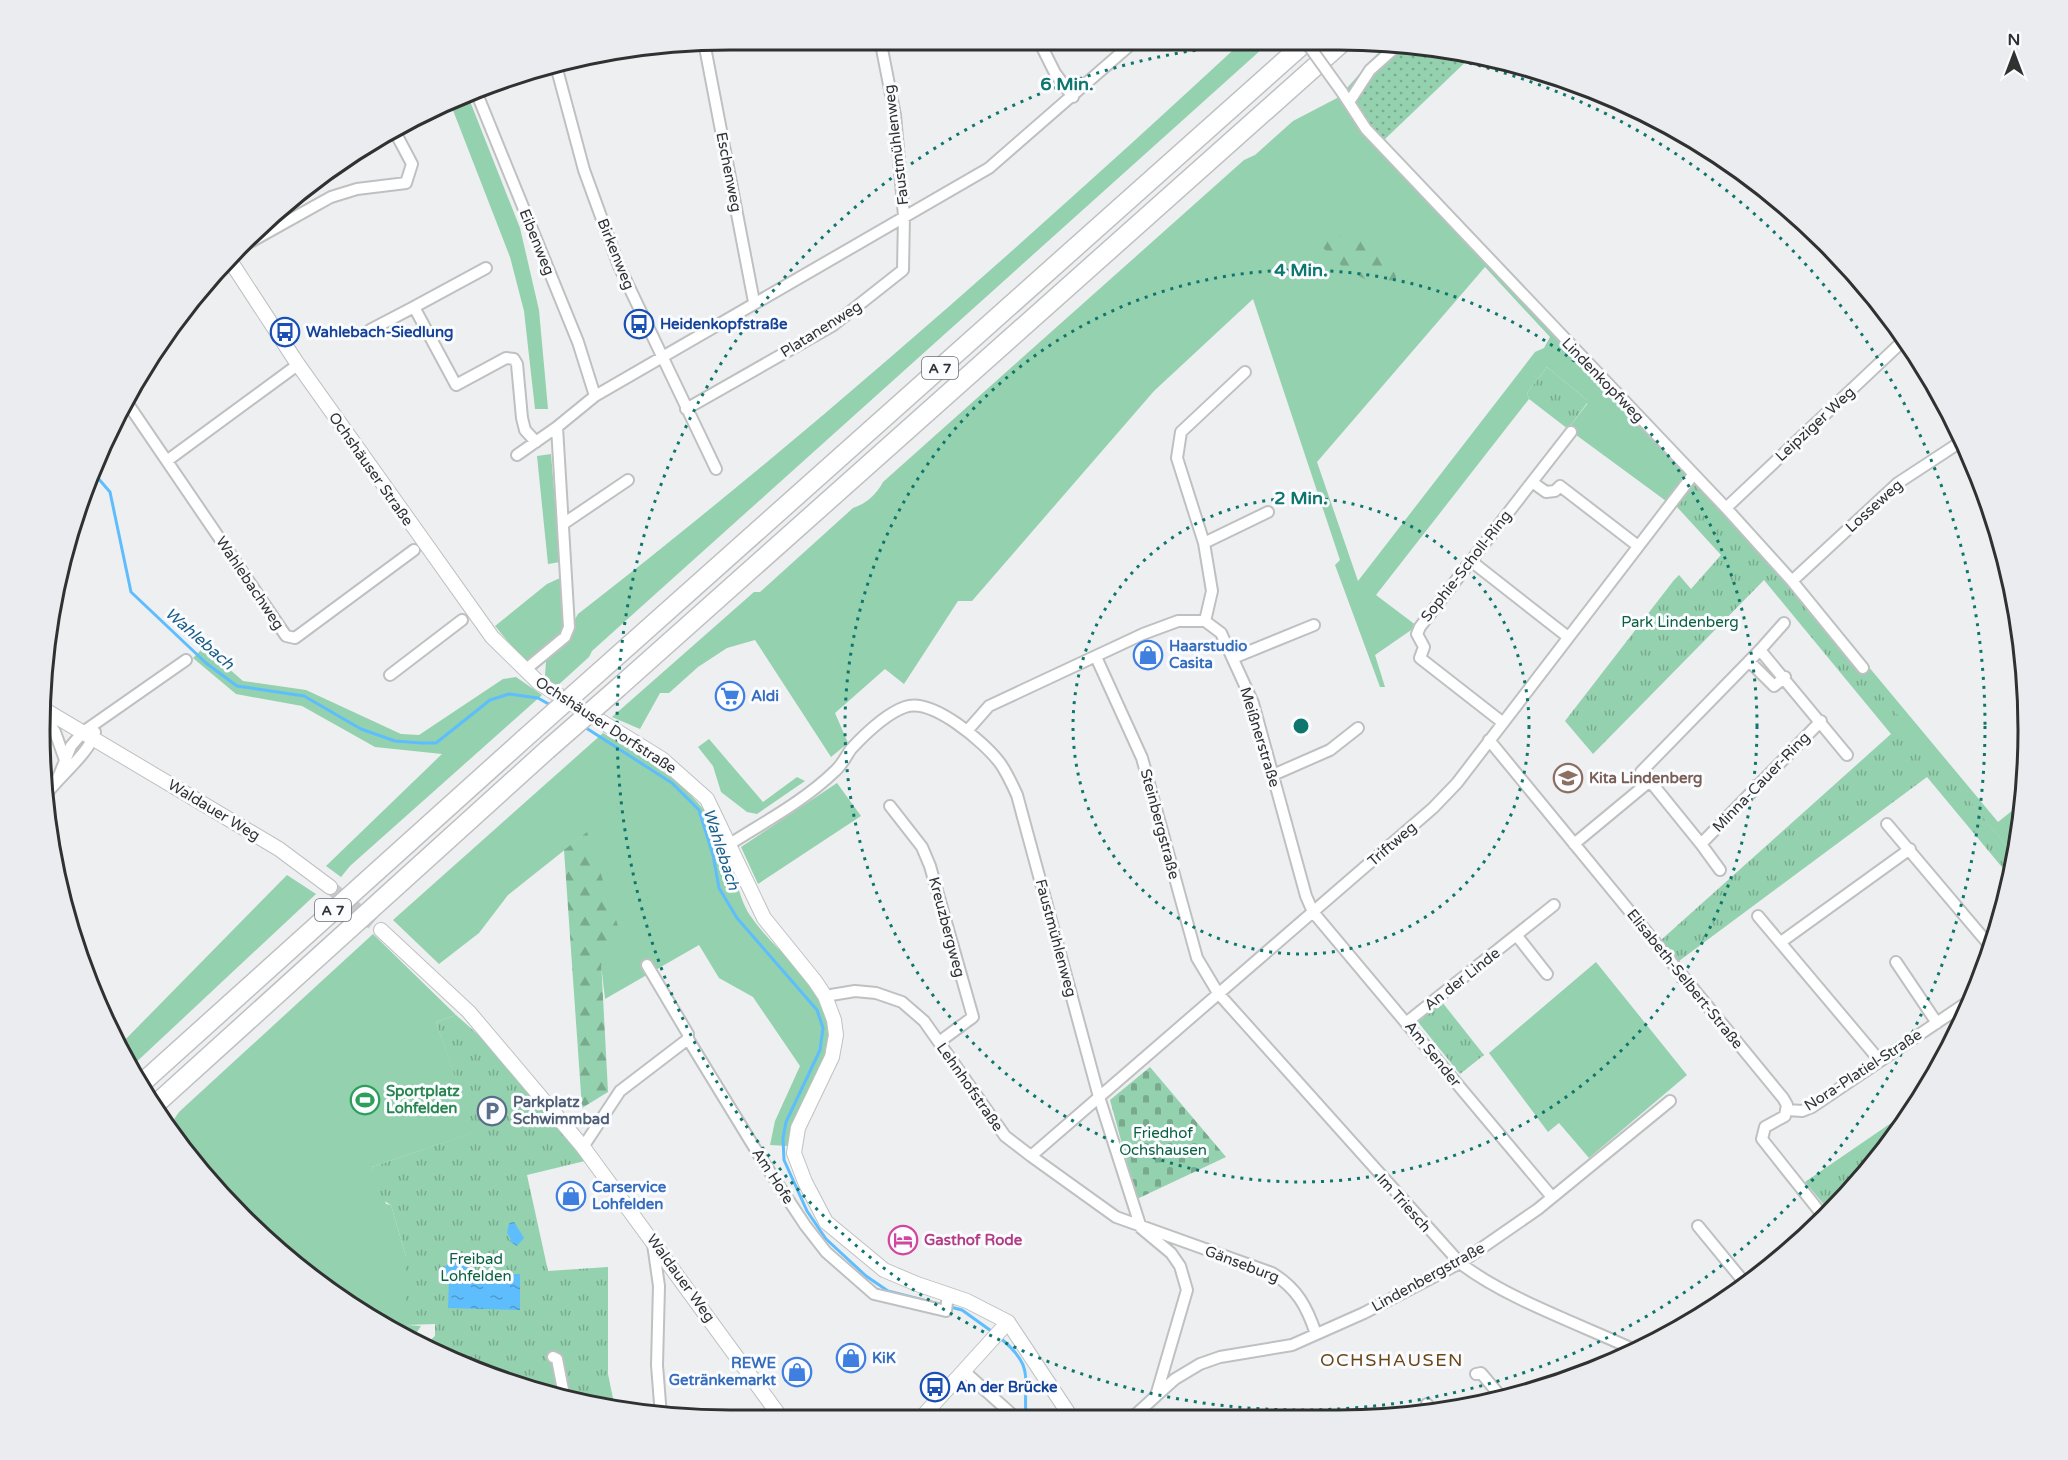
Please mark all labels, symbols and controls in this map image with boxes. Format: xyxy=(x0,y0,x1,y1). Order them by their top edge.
north arrow xyxy=(1984,24,2044,84)
text: N xyxy=(2008,30,2020,50)
text: 6 Min. xyxy=(1040,73,1094,95)
street label: Faustmühlenweg xyxy=(880,84,912,206)
street label: Eschenweg xyxy=(712,131,746,213)
street label: Eibenweg xyxy=(516,206,558,278)
street label: Birkenweg xyxy=(594,216,638,292)
text: 4 Min. xyxy=(1274,259,1328,281)
street label: Platanenweg xyxy=(777,297,865,361)
bus stop icon: Heidenkopfstraße xyxy=(623,308,655,340)
place label: Heidenkopfstraße xyxy=(660,315,788,334)
bus stop icon: Wahlebach-Siedlung xyxy=(269,316,301,348)
place label: Wahlebach-Siedlung xyxy=(306,323,453,342)
street label: Lindenkopfweg xyxy=(1558,334,1648,426)
road number: A 7 xyxy=(922,357,958,379)
street label: Leipziger Weg xyxy=(1772,383,1858,465)
street label: Ochshäuser Straße xyxy=(325,409,417,529)
street label: Losseweg xyxy=(1842,476,1906,536)
text: 2 Min. xyxy=(1274,487,1328,509)
street label: Sophie-Scholl-Ring xyxy=(1417,507,1515,625)
street label: Wahlebachweg xyxy=(212,533,288,633)
water label: Wahlebach xyxy=(161,603,239,675)
park label: Park Lindenberg xyxy=(1621,613,1739,631)
place label: Haarstudio Casita xyxy=(1169,637,1247,672)
shop icon: Haarstudio Casita xyxy=(1132,639,1164,671)
street label: Ochshäuser Dorfstraße xyxy=(532,673,680,777)
supermarket icon: Aldi xyxy=(714,680,746,712)
street label: Meißnerstraße xyxy=(1236,685,1284,789)
place label: Aldi xyxy=(751,687,779,705)
centre of rings xyxy=(1291,716,1311,736)
street label: Minna-Cauer-Ring xyxy=(1709,728,1813,836)
school or university icon: Kita Lindenberg xyxy=(1552,762,1584,794)
street label: Steinbergstraße xyxy=(1137,767,1183,881)
place label: Kita Lindenberg xyxy=(1589,769,1702,788)
street label: Waldauer Weg xyxy=(165,775,263,845)
water label: Wahlebach xyxy=(698,806,744,894)
street label: Triftweg xyxy=(1364,818,1420,870)
street label: Kreuzbergweg xyxy=(925,875,969,979)
street label: Faustmühlenweg xyxy=(1032,877,1080,999)
road number: A 7 xyxy=(315,899,351,921)
street label: Elisabeth-Selbert-Straße xyxy=(1623,906,1747,1052)
street label: An der Linde xyxy=(1421,944,1503,1014)
street label: Am Sender xyxy=(1401,1018,1465,1091)
street label: Nora-Platiel-Straße xyxy=(1801,1025,1925,1115)
street label: Lehnhofstraße xyxy=(933,1039,1007,1135)
place label: Sportplatz Lohfelden xyxy=(386,1082,460,1117)
sports icon: Sportplatz Lohfelden xyxy=(349,1084,381,1116)
place label: Parkplatz Schwimmbad xyxy=(513,1093,610,1128)
parking icon: Parkplatz Schwimmbad xyxy=(476,1095,508,1127)
park label: Friedhof Ochshausen xyxy=(1119,1124,1207,1159)
street label: Am Hofe xyxy=(748,1145,798,1207)
street label: Im Triesch xyxy=(1373,1170,1435,1236)
place label: Carservice Lohfelden xyxy=(592,1178,667,1213)
shop icon: Carservice Lohfelden xyxy=(555,1180,587,1212)
hotel icon: Gasthof Rode xyxy=(887,1224,919,1256)
street label: Waldauer Weg xyxy=(643,1231,719,1325)
place label: Gasthof Rode xyxy=(924,1231,1023,1249)
street label: Lindenbergstraße xyxy=(1368,1239,1488,1315)
street label: Gänseburg xyxy=(1202,1242,1282,1286)
park label: Freibad Lohfelden xyxy=(440,1250,512,1285)
shop icon: KiK xyxy=(835,1342,867,1374)
place label: KiK xyxy=(872,1349,896,1367)
district label: OCHSHAUSEN xyxy=(1320,1349,1464,1371)
place label: REWE Getränkemarkt xyxy=(669,1354,776,1389)
shop icon: REWE Getränkemarkt xyxy=(781,1356,813,1388)
bus stop icon: An der Brücke xyxy=(919,1371,951,1403)
place label: An der Brücke xyxy=(956,1378,1058,1396)

